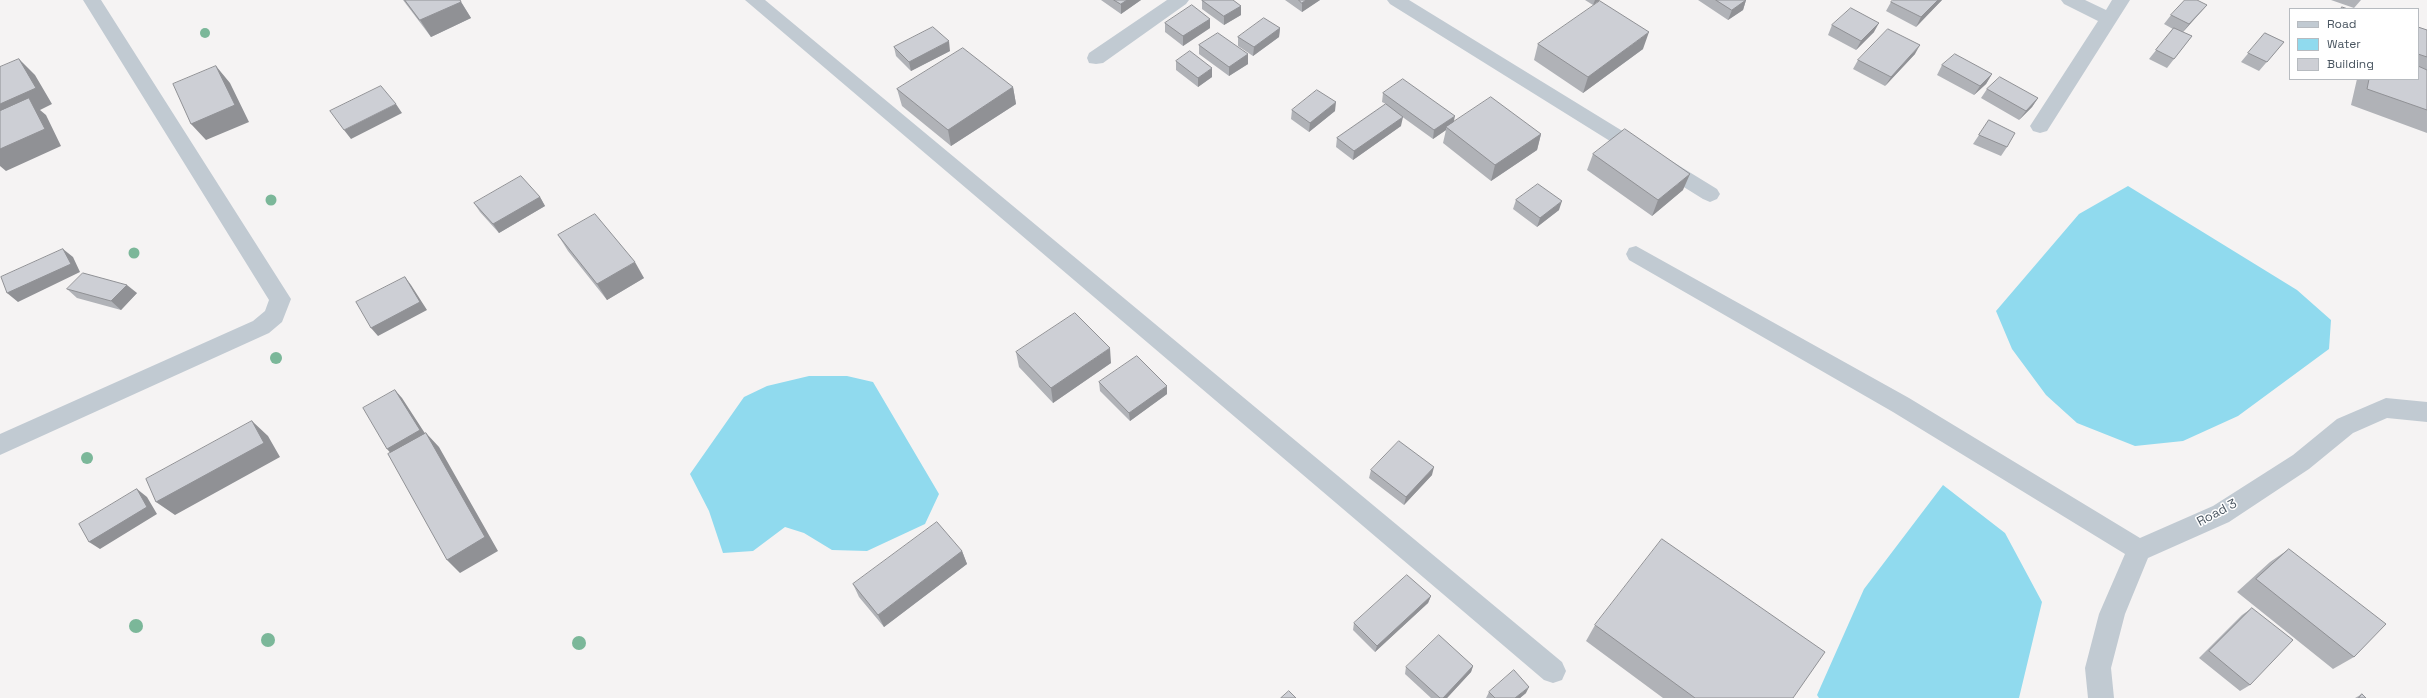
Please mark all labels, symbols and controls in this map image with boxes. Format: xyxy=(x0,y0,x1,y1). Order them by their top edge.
legend xyxy=(2289,8,2419,80)
text: Road xyxy=(2327,16,2356,32)
text: Water xyxy=(2327,36,2361,52)
text: Building xyxy=(2327,56,2374,72)
street label: Road 3 xyxy=(2194,496,2240,530)

